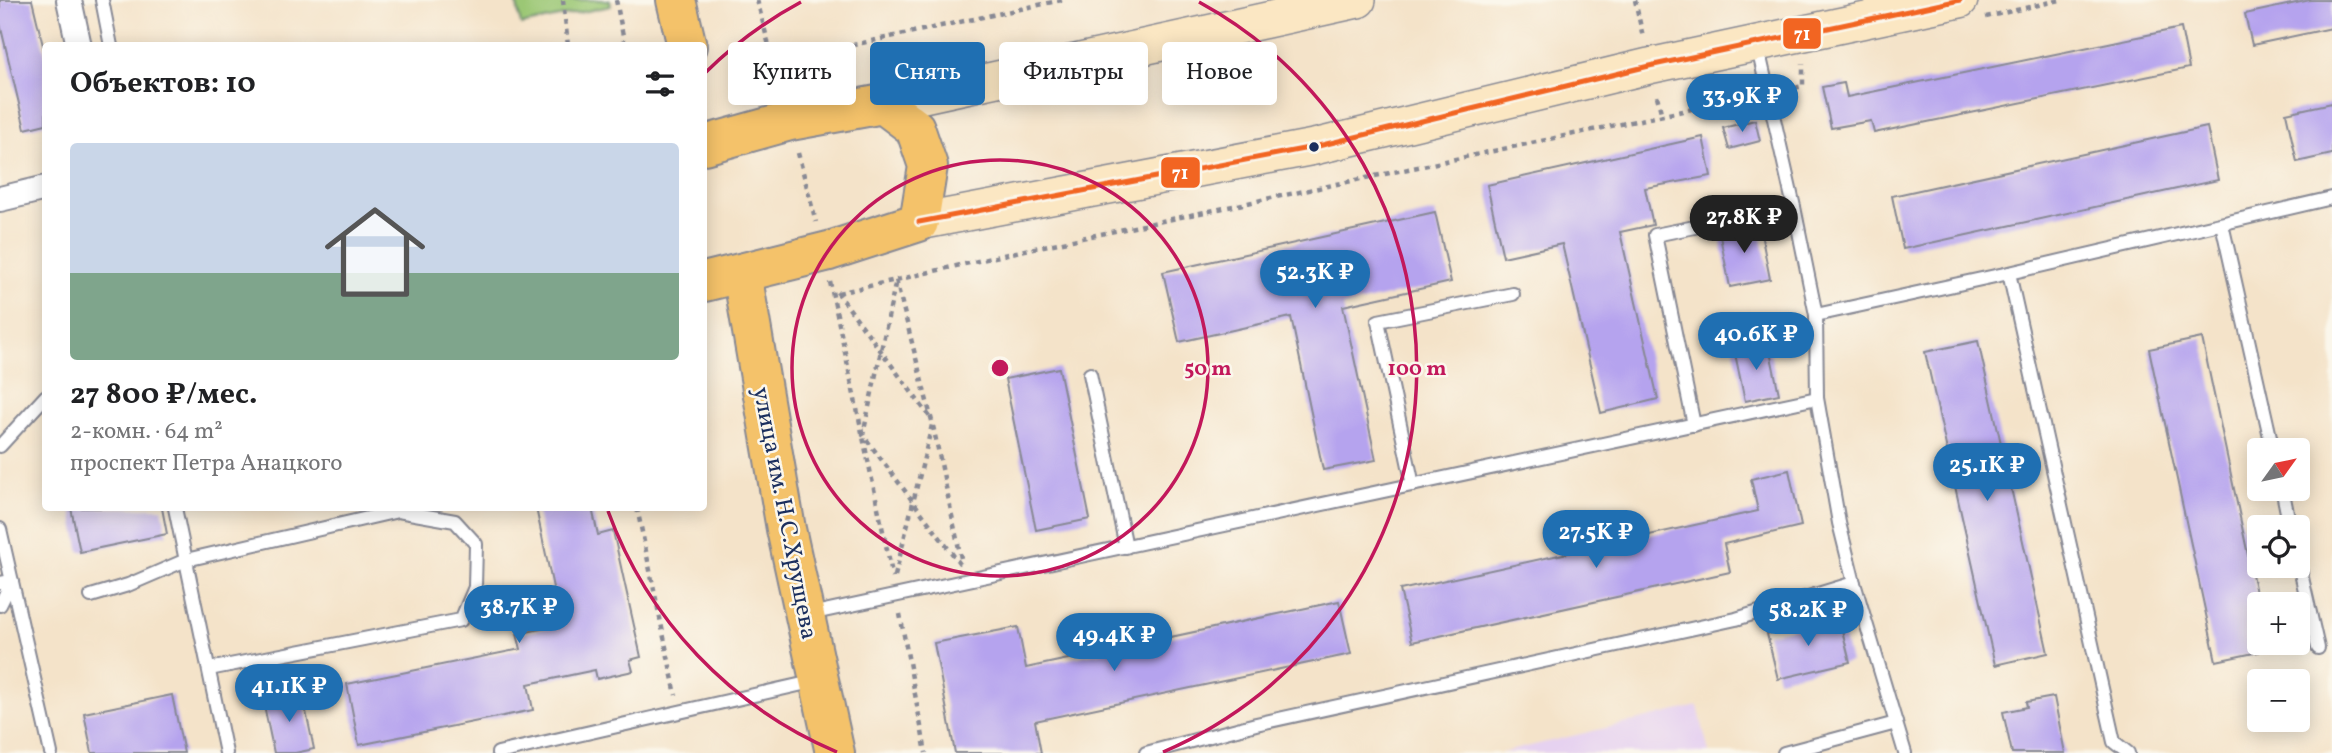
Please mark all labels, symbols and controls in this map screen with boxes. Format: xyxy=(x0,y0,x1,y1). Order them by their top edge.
line badge: 71 xyxy=(1782,17,1822,50)
text: 71 xyxy=(1794,22,1810,48)
chip: Купить xyxy=(728,42,856,105)
chip: Снять xyxy=(870,42,985,105)
chip: Фильтры xyxy=(999,42,1148,105)
chip: Новое xyxy=(1162,42,1277,105)
text: Объектов: 10 xyxy=(70,63,256,105)
icon: filters xyxy=(641,65,679,103)
pin: 33.9K ₽ xyxy=(1677,74,1807,134)
text: 33.9K ₽ xyxy=(1702,81,1782,113)
unlabelled marker xyxy=(1307,140,1321,154)
line badge: 71 xyxy=(1160,156,1201,189)
text: 71 xyxy=(1172,161,1188,187)
icon: home xyxy=(312,189,438,315)
pin: 27.8K ₽ xyxy=(1679,196,1809,255)
text: 27.8K ₽ xyxy=(1706,202,1782,234)
pin: 52.3K ₽ xyxy=(1250,250,1380,310)
text: 52.3K ₽ xyxy=(1276,257,1354,289)
pin: 40.6K ₽ xyxy=(1691,312,1821,372)
text: 40.6K ₽ xyxy=(1714,319,1798,351)
text: 50 m xyxy=(1184,355,1232,384)
text: 100 m xyxy=(1387,355,1447,384)
centre of rings xyxy=(988,356,1012,380)
text: 27 800 ₽/мес. xyxy=(70,374,258,416)
street label: улица им. Н.С.Хрущева xyxy=(743,384,825,643)
text: 2-комн. · 64 m² xyxy=(70,416,223,448)
north arrow xyxy=(2247,438,2310,500)
map controls xyxy=(2247,438,2310,732)
pin: 25.1K ₽ xyxy=(1922,444,2052,503)
text: проспект Петра Анацкого xyxy=(70,448,342,480)
text: 25.1K ₽ xyxy=(1949,450,2025,482)
pin: 27.5K ₽ xyxy=(1531,510,1661,570)
button: locate xyxy=(2247,515,2310,578)
text: 27.5K ₽ xyxy=(1559,517,1633,549)
pin: 38.7K ₽ xyxy=(454,586,584,645)
pin: 58.2K ₽ xyxy=(1743,588,1873,648)
text: 38.7K ₽ xyxy=(480,592,558,624)
button: + xyxy=(2247,592,2310,655)
text: 58.2K ₽ xyxy=(1769,595,1847,627)
pin: 49.4K ₽ xyxy=(1049,614,1179,673)
text: 49.4K ₽ xyxy=(1072,620,1156,652)
pin: 41.1K ₽ xyxy=(224,664,354,724)
button: − xyxy=(2247,669,2310,732)
text: 41.1K ₽ xyxy=(251,671,327,703)

